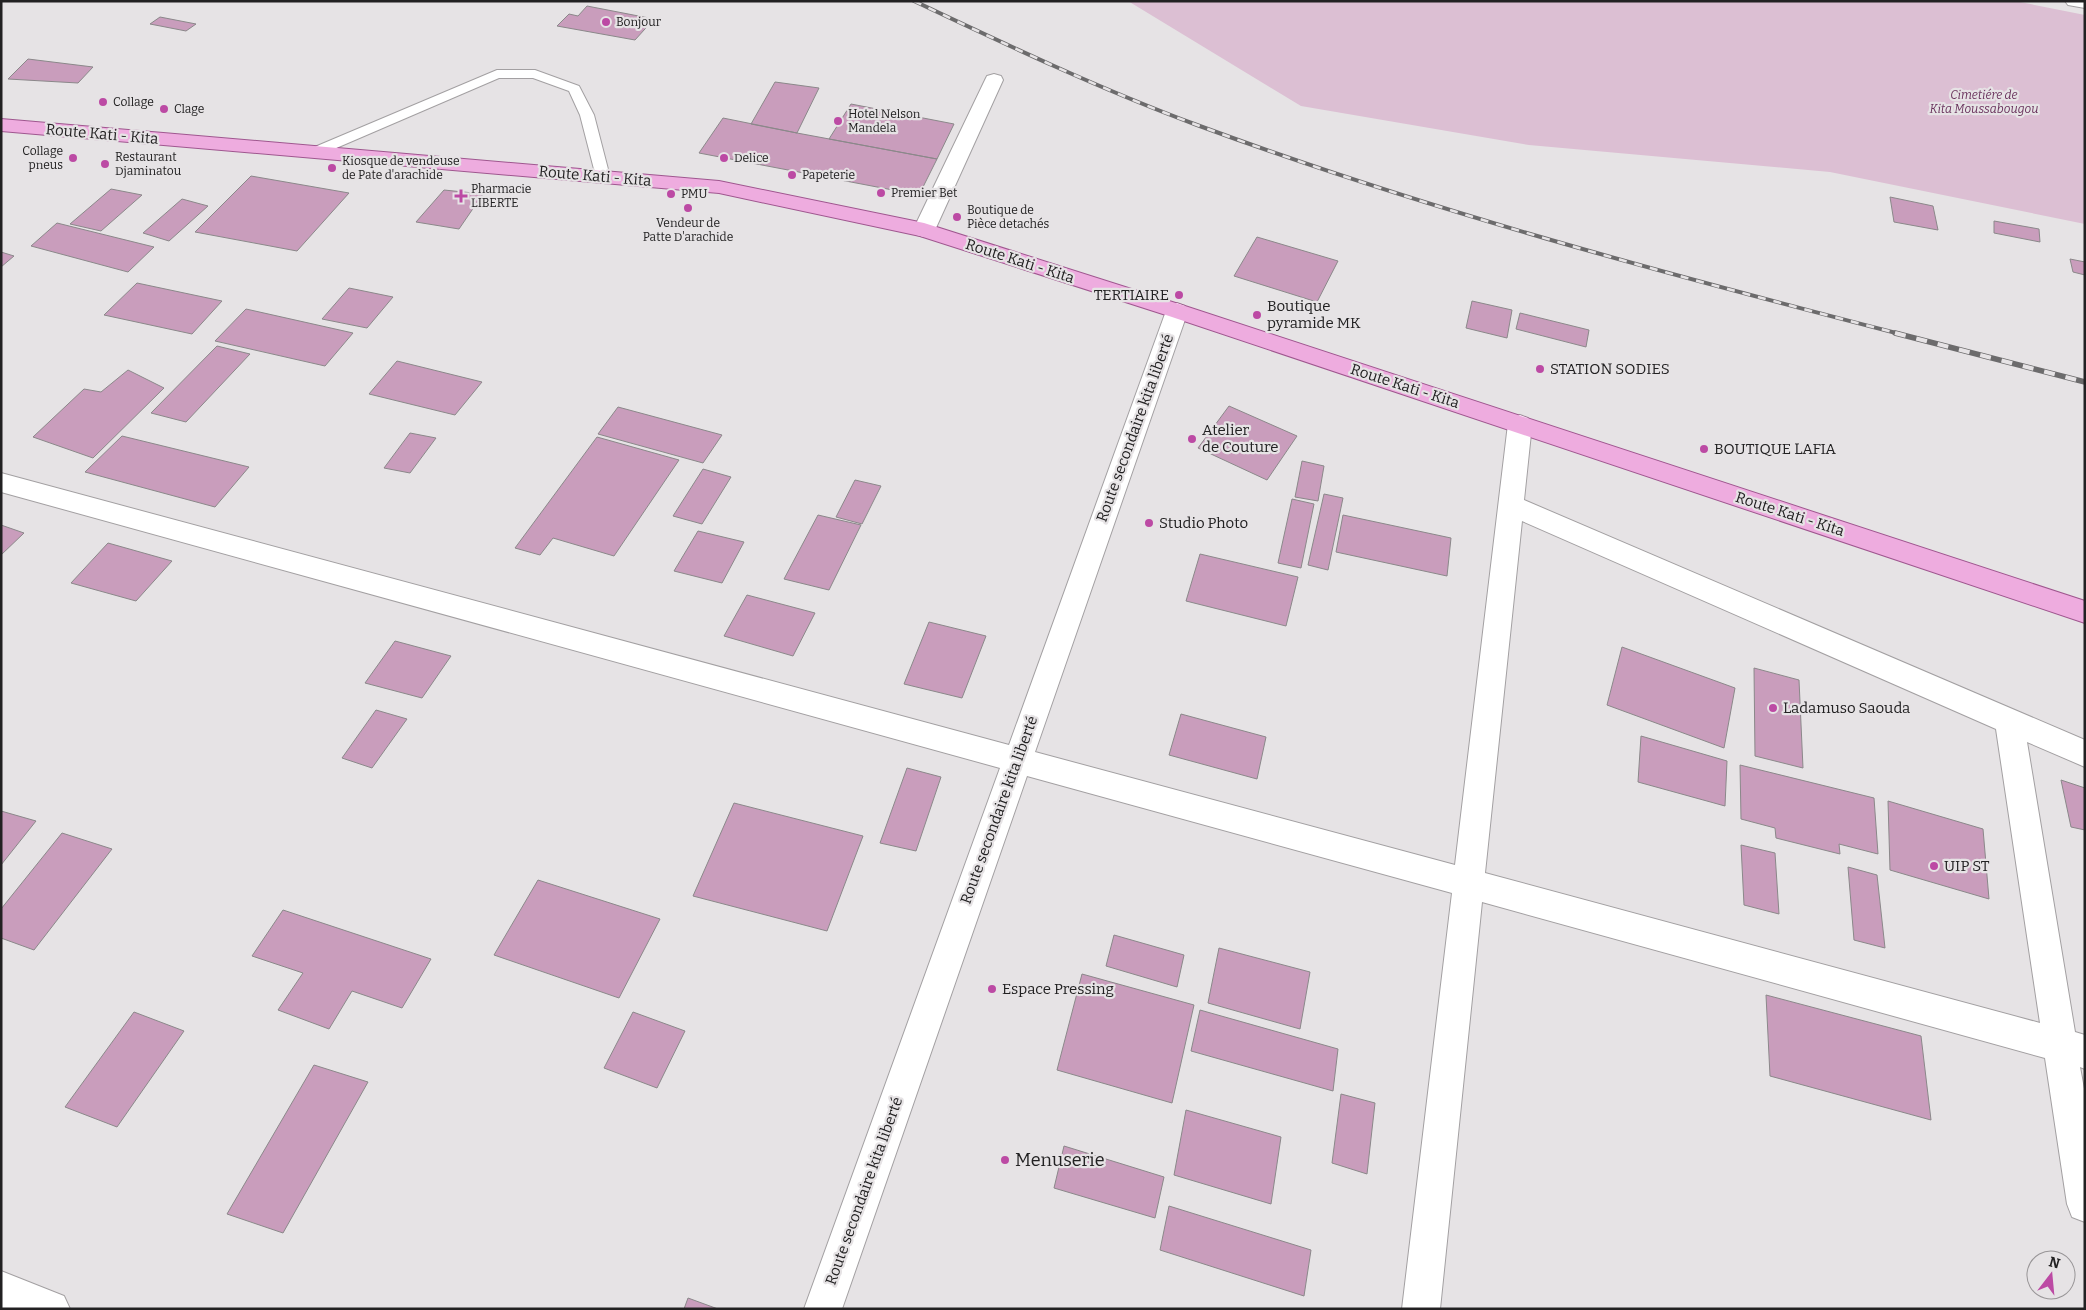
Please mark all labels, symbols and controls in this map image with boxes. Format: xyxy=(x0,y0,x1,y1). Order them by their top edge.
place label: Bonjour xyxy=(616,15,662,29)
marker: Bonjour xyxy=(600,16,612,28)
park label: Cimetiére de Kita Moussabougou xyxy=(1929,88,2039,116)
place label: Collage xyxy=(113,95,154,109)
marker: Collage xyxy=(97,96,109,108)
place label: Clage xyxy=(174,102,204,116)
marker: Clage xyxy=(158,103,170,115)
place label: Hotel Nelson Mandela xyxy=(848,107,921,135)
marker: Hotel Nelson Mandela xyxy=(832,115,844,127)
street label: Route Kati - Kita xyxy=(45,120,159,148)
place label: Collage pneus xyxy=(22,144,63,172)
place label: Restaurant Djaminatou xyxy=(115,150,182,178)
place label: Delice xyxy=(734,151,769,165)
marker: Collage pneus xyxy=(67,152,79,164)
marker: Delice xyxy=(718,152,730,164)
place label: Kiosque de vendeuse de Pate d'arachide xyxy=(342,154,460,182)
marker: Restaurant Djaminatou xyxy=(99,158,111,170)
marker: Kiosque de vendeuse de Pate d'arachide xyxy=(326,162,338,174)
street label: Route Kati - Kita xyxy=(538,162,652,190)
place label: Papeterie xyxy=(802,168,855,182)
marker: Papeterie xyxy=(786,169,798,181)
place label: Pharmacie LIBERTE xyxy=(471,182,531,210)
place label: Premier Bet xyxy=(891,186,958,200)
place label: PMU xyxy=(681,187,707,201)
marker: Premier Bet xyxy=(875,187,887,199)
marker: PMU xyxy=(665,188,677,200)
marker: Pharmacie LIBERTE xyxy=(455,190,467,202)
marker: Vendeur de Patte D'arachide xyxy=(682,202,694,214)
place label: Boutique de Pièce detachés xyxy=(967,203,1050,231)
marker: Boutique de Pièce detachés xyxy=(951,211,963,223)
place label: Vendeur de Patte D'arachide xyxy=(643,216,733,244)
street label: Route Kati - Kita xyxy=(963,235,1077,287)
place label: TERTIAIRE xyxy=(1094,286,1169,304)
marker: TERTIAIRE xyxy=(1173,289,1185,301)
place label: Boutique pyramide MK xyxy=(1267,297,1361,332)
marker: Boutique pyramide MK xyxy=(1251,309,1263,321)
street label: Route secondaire kita liberté xyxy=(1093,332,1177,524)
street label: Route Kati - Kita xyxy=(1348,360,1462,412)
place label: STATION SODIES xyxy=(1550,360,1670,378)
marker: STATION SODIES xyxy=(1534,363,1546,375)
place label: Atelier de Couture xyxy=(1202,421,1279,456)
marker: Atelier de Couture xyxy=(1186,433,1198,445)
place label: BOUTIQUE LAFIA xyxy=(1714,440,1836,458)
marker: BOUTIQUE LAFIA xyxy=(1698,443,1710,455)
street label: Route Kati - Kita xyxy=(1733,488,1847,540)
place label: Studio Photo xyxy=(1159,514,1248,532)
marker: Studio Photo xyxy=(1143,517,1155,529)
place label: Ladamuso Saouda xyxy=(1783,699,1910,717)
marker: Ladamuso Saouda xyxy=(1767,702,1779,714)
street label: Route secondaire kita liberté xyxy=(957,714,1041,906)
place label: UIP ST xyxy=(1944,857,1990,875)
marker: UIP ST xyxy=(1928,860,1940,872)
place label: Espace Pressing xyxy=(1002,980,1114,998)
marker: Espace Pressing xyxy=(986,983,998,995)
street label: Route secondaire kita liberté xyxy=(822,1095,906,1287)
place label: Menuserie xyxy=(1015,1149,1105,1171)
marker: Menuserie xyxy=(999,1154,1011,1166)
north arrow xyxy=(2026,1250,2076,1300)
text: N xyxy=(2047,1253,2062,1273)

